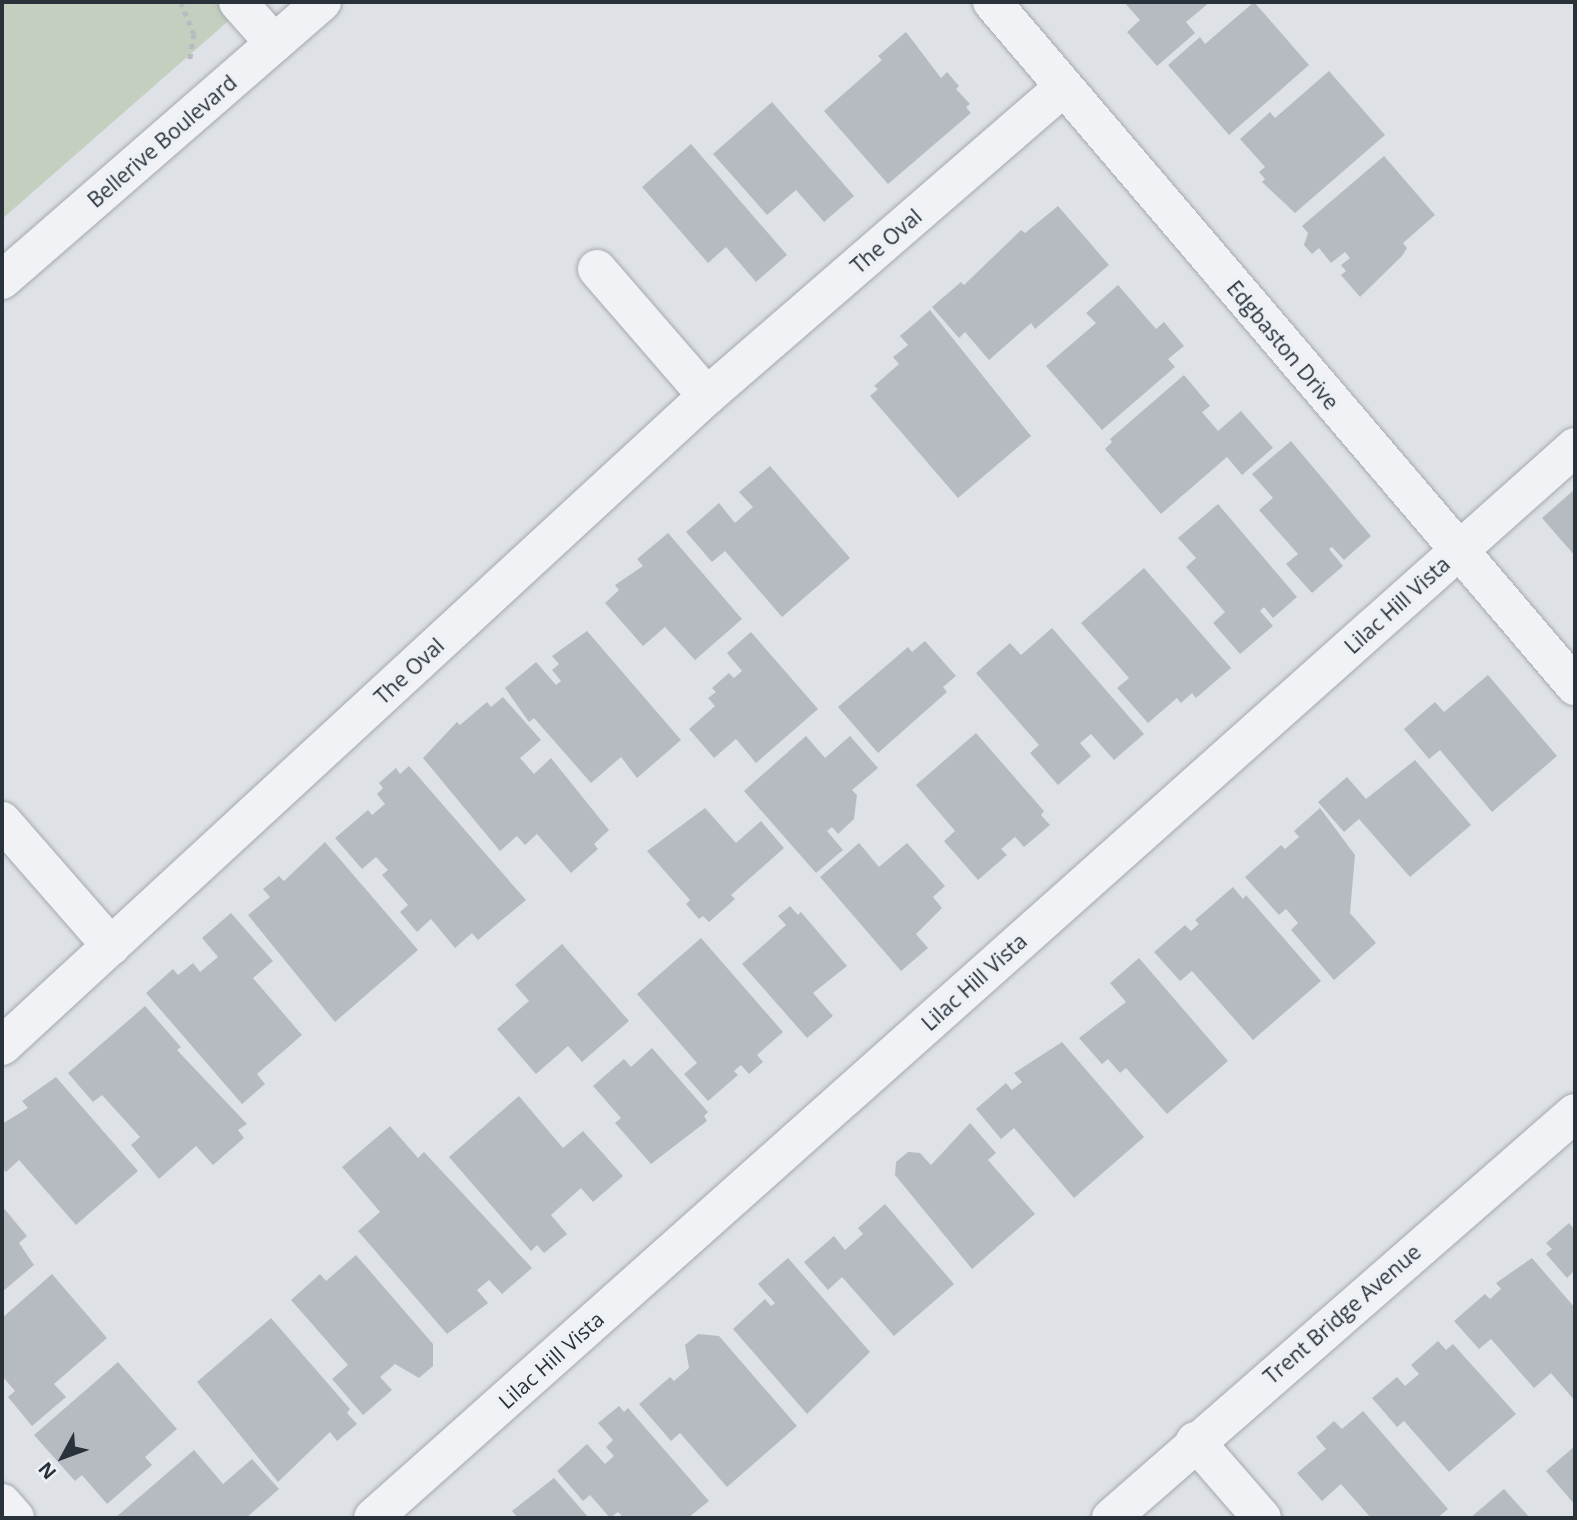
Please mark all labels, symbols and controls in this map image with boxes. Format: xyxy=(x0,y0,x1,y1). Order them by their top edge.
street label: Bellerive Boulevard xyxy=(82,69,242,213)
street label: The Oval xyxy=(845,203,927,279)
street label: Edgbaston Drive xyxy=(1222,276,1344,414)
street label: Lilac Hill Vista xyxy=(1339,551,1455,659)
street label: The Oval xyxy=(369,633,449,709)
street label: Lilac Hill Vista xyxy=(916,928,1032,1036)
street label: Trent Bridge Avenue xyxy=(1258,1239,1426,1389)
street label: Lilac Hill Vista xyxy=(493,1306,609,1414)
north arrow xyxy=(28,1422,98,1492)
text: N xyxy=(32,1456,62,1485)

